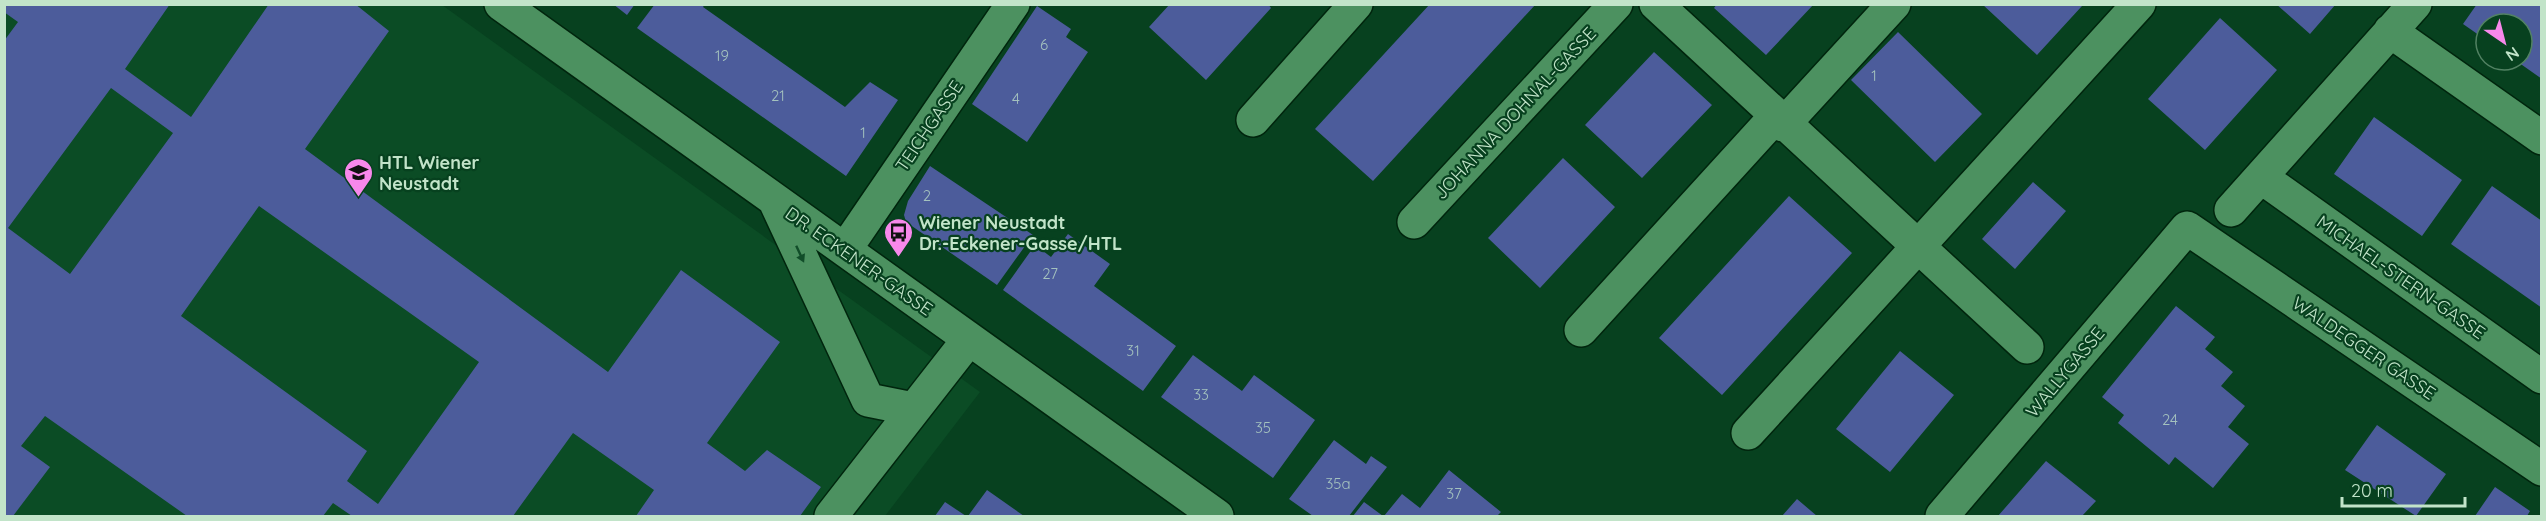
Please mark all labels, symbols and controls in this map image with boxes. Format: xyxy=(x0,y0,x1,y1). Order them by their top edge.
north arrow xyxy=(2474,12,2534,72)
street label: JOHANNA DOHNAL-GASSE xyxy=(1429,22,1601,204)
house number: 6 xyxy=(1040,35,1048,54)
text: N xyxy=(2502,43,2523,66)
house number: 19 xyxy=(715,46,729,65)
house number: 1 xyxy=(1871,66,1877,85)
street label: TEICHGASSE xyxy=(890,76,968,176)
house number: 21 xyxy=(771,86,785,105)
house number: 4 xyxy=(1012,89,1020,108)
house number: 1 xyxy=(860,123,866,142)
place label: HTL Wiener Neustadt xyxy=(379,151,480,195)
school or university icon: HTL Wiener Neustadt xyxy=(342,156,374,198)
house number: 2 xyxy=(923,186,931,205)
street label: DR. ECKENER-GASSE xyxy=(781,202,937,320)
street label: MICHAEL-STERN-GASSE xyxy=(2312,210,2490,344)
place label: Wiener Neustadt Dr.-Eckener-Gasse/HTL xyxy=(919,211,1122,255)
bus stop icon: Wiener Neustadt Dr.-Eckener-Gasse/HTL xyxy=(882,216,914,258)
one-way arrow xyxy=(795,246,804,263)
house number: 27 xyxy=(1042,264,1058,283)
street label: WALDEGGER GASSE xyxy=(2288,291,2440,405)
street label: WALLYGASSE xyxy=(2021,322,2109,422)
house number: 31 xyxy=(1126,341,1140,360)
house number: 33 xyxy=(1193,385,1209,404)
house number: 24 xyxy=(2162,410,2178,429)
house number: 35 xyxy=(1255,418,1271,437)
scale bar xyxy=(2342,470,2465,508)
house number: 35a xyxy=(1325,474,1351,493)
text: 20 m xyxy=(2351,479,2393,502)
house number: 37 xyxy=(1446,484,1462,503)

